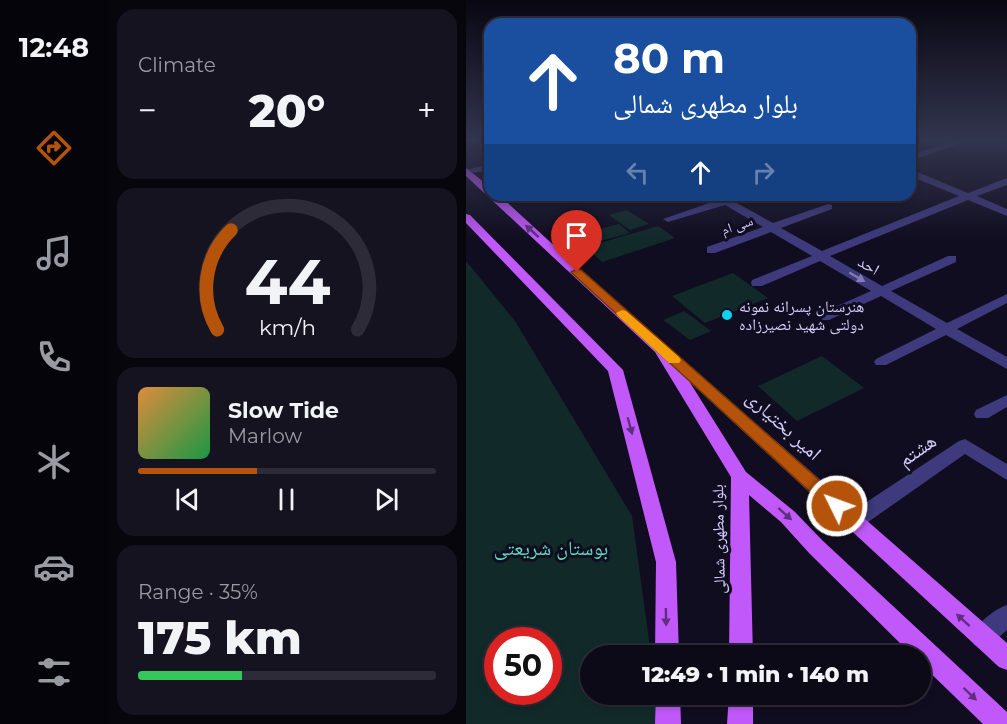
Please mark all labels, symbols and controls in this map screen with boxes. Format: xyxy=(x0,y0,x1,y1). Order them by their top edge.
text: 12:48 xyxy=(19,31,89,64)
text: 80 m xyxy=(613,32,725,84)
icon: ahead xyxy=(514,42,592,120)
text: Climate xyxy=(138,53,216,77)
text: 20° xyxy=(249,83,325,138)
text: بلوار مطهری شمالی xyxy=(613,87,798,120)
text: − xyxy=(138,90,157,130)
text: + xyxy=(417,90,436,130)
icon: directions xyxy=(33,127,75,169)
icon: left xyxy=(621,156,654,189)
icon: ahead xyxy=(684,156,717,189)
icon: right xyxy=(747,156,780,189)
pin xyxy=(551,210,602,272)
street label: سی ام xyxy=(719,211,756,240)
icon: arrive xyxy=(560,219,593,252)
one-way arrow xyxy=(525,224,540,238)
icon: music xyxy=(33,232,75,274)
text: 44 xyxy=(244,244,330,320)
street label: احد xyxy=(855,252,883,279)
one-way arrow xyxy=(849,272,866,282)
place label: هنرستان پسرانه نمونه دولتی شهید نصیرزاده xyxy=(739,297,865,335)
marker: هنرستان پسرانه نمونه دولتی شهید نصیرزاده xyxy=(720,308,734,322)
text: km/h xyxy=(258,314,316,340)
icon: phone xyxy=(33,336,75,378)
street label: امیر بختیاری xyxy=(742,385,826,465)
text: Slow Tide xyxy=(228,397,339,424)
one-way arrow xyxy=(625,417,635,436)
text: Marlow xyxy=(228,424,302,448)
street label: هشتم xyxy=(893,428,942,473)
icon: climate xyxy=(33,441,75,483)
position arrow xyxy=(805,474,869,538)
icon: previous xyxy=(171,483,204,516)
icon: pause xyxy=(270,483,303,516)
icon: next xyxy=(370,483,403,516)
street label: بلوار مطهری شمالی xyxy=(708,484,730,594)
one-way arrow xyxy=(777,507,792,521)
park label: بوستان شریعتی xyxy=(494,536,608,560)
icon: car xyxy=(33,546,75,588)
text: Range · 35% xyxy=(138,580,258,604)
one-way arrow xyxy=(662,607,671,626)
text: 175 km xyxy=(138,610,302,665)
one-way arrow xyxy=(956,614,971,627)
speed limit sign: 50 xyxy=(484,627,562,705)
icon: filters xyxy=(33,651,75,693)
text: 12:49 · 1 min · 140 m xyxy=(642,661,869,688)
one-way arrow xyxy=(962,687,977,701)

